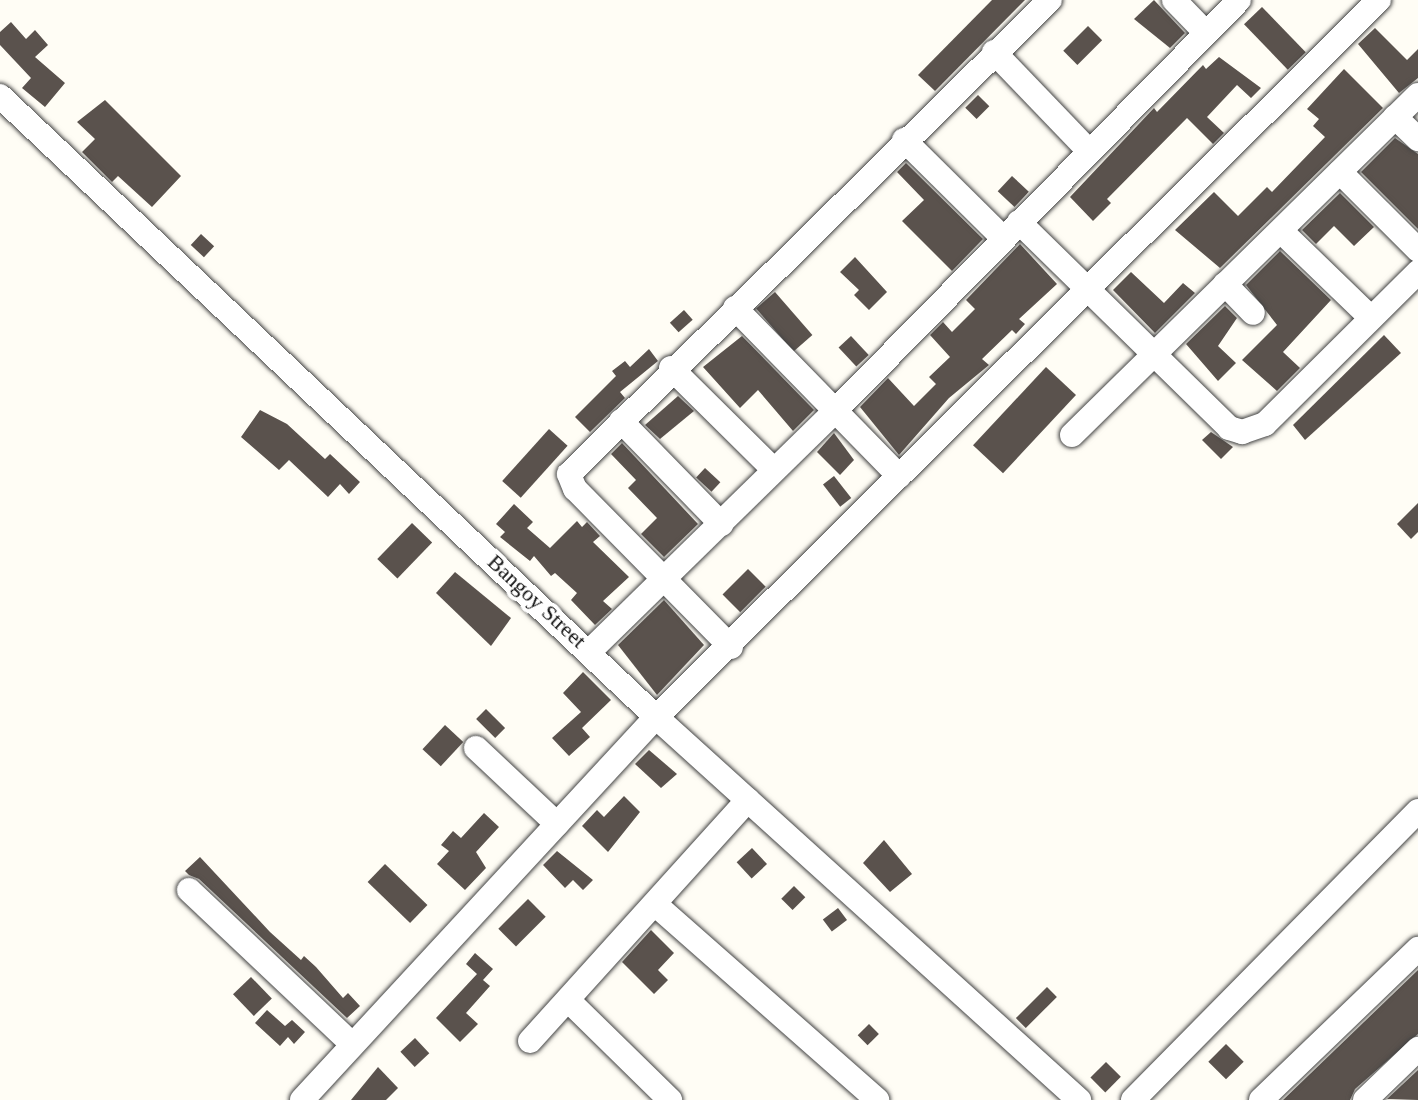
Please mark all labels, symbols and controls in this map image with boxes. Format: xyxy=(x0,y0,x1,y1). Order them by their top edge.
street label: Bangoy Street xyxy=(482,549,592,653)

